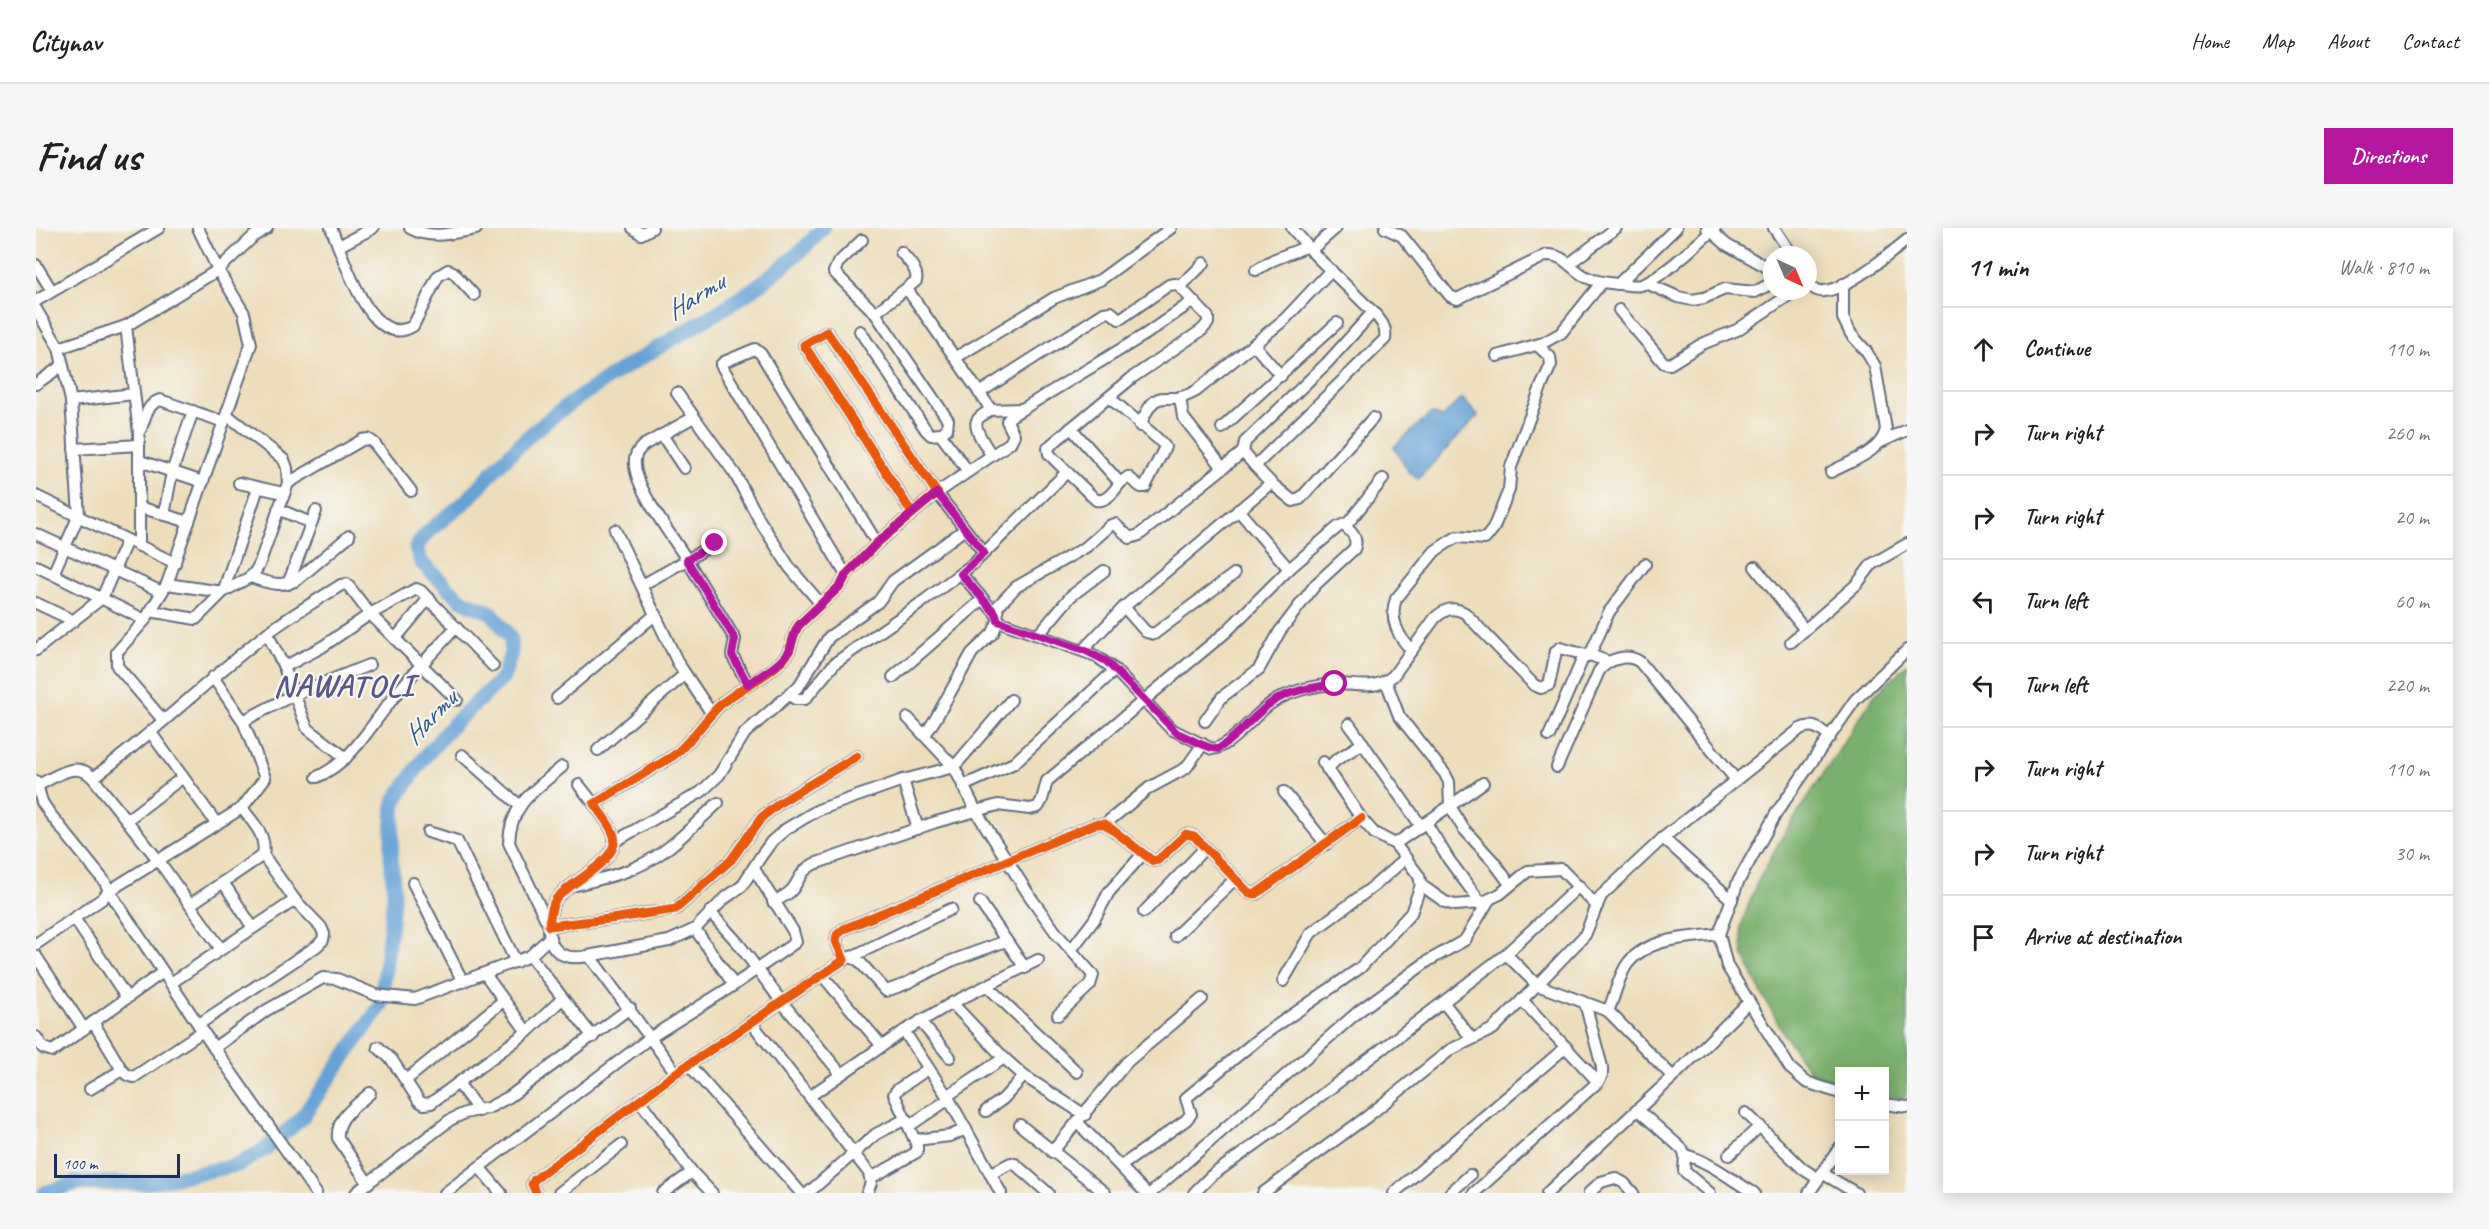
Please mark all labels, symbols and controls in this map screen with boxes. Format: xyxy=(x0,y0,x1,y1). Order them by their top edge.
text: Citynav xyxy=(30,24,101,59)
text: Home xyxy=(2191,28,2229,54)
text: Map xyxy=(2262,28,2294,54)
text: About xyxy=(2327,28,2369,54)
text: Contact xyxy=(2402,28,2459,54)
button: Directions xyxy=(2324,128,2453,184)
text: Find us xyxy=(36,130,141,183)
north arrow xyxy=(1763,246,1817,300)
text: 11 min xyxy=(1967,251,2029,284)
text: Walk · 810 m xyxy=(2339,255,2429,280)
water label: Harmu xyxy=(659,263,734,327)
icon: ahead xyxy=(1967,333,2000,366)
text: Continue xyxy=(2024,335,2090,363)
text: 110 m xyxy=(2386,337,2429,362)
icon: right xyxy=(1967,417,2000,450)
text: Turn right xyxy=(2024,419,2101,447)
text: 260 m xyxy=(2386,421,2429,446)
icon: right xyxy=(1967,501,2000,534)
text: Turn right xyxy=(2024,503,2101,531)
text: 20 m xyxy=(2395,505,2429,530)
route end xyxy=(701,529,727,555)
icon: left xyxy=(1967,585,2000,618)
text: Turn left xyxy=(2024,587,2088,615)
text: 60 m xyxy=(2395,589,2429,614)
district label: NAWATOLI xyxy=(273,665,420,706)
icon: left xyxy=(1967,669,2000,702)
route start xyxy=(1321,670,1347,696)
text: Turn left xyxy=(2024,671,2088,699)
text: 220 m xyxy=(2386,673,2429,698)
water label: Harmu xyxy=(396,680,467,752)
icon: right xyxy=(1967,753,2000,786)
text: Turn right xyxy=(2024,755,2101,783)
text: 110 m xyxy=(2386,757,2429,782)
icon: right xyxy=(1967,837,2000,870)
text: Turn right xyxy=(2024,839,2101,867)
text: 30 m xyxy=(2395,841,2429,866)
icon: arrive xyxy=(1967,921,2000,954)
text: Arrive at destination xyxy=(2024,923,2181,951)
map controls xyxy=(1835,1067,1889,1175)
button: + xyxy=(1835,1067,1889,1121)
button: − xyxy=(1835,1121,1889,1175)
scale bar xyxy=(54,1151,180,1178)
text: 100 m xyxy=(63,1154,97,1174)

